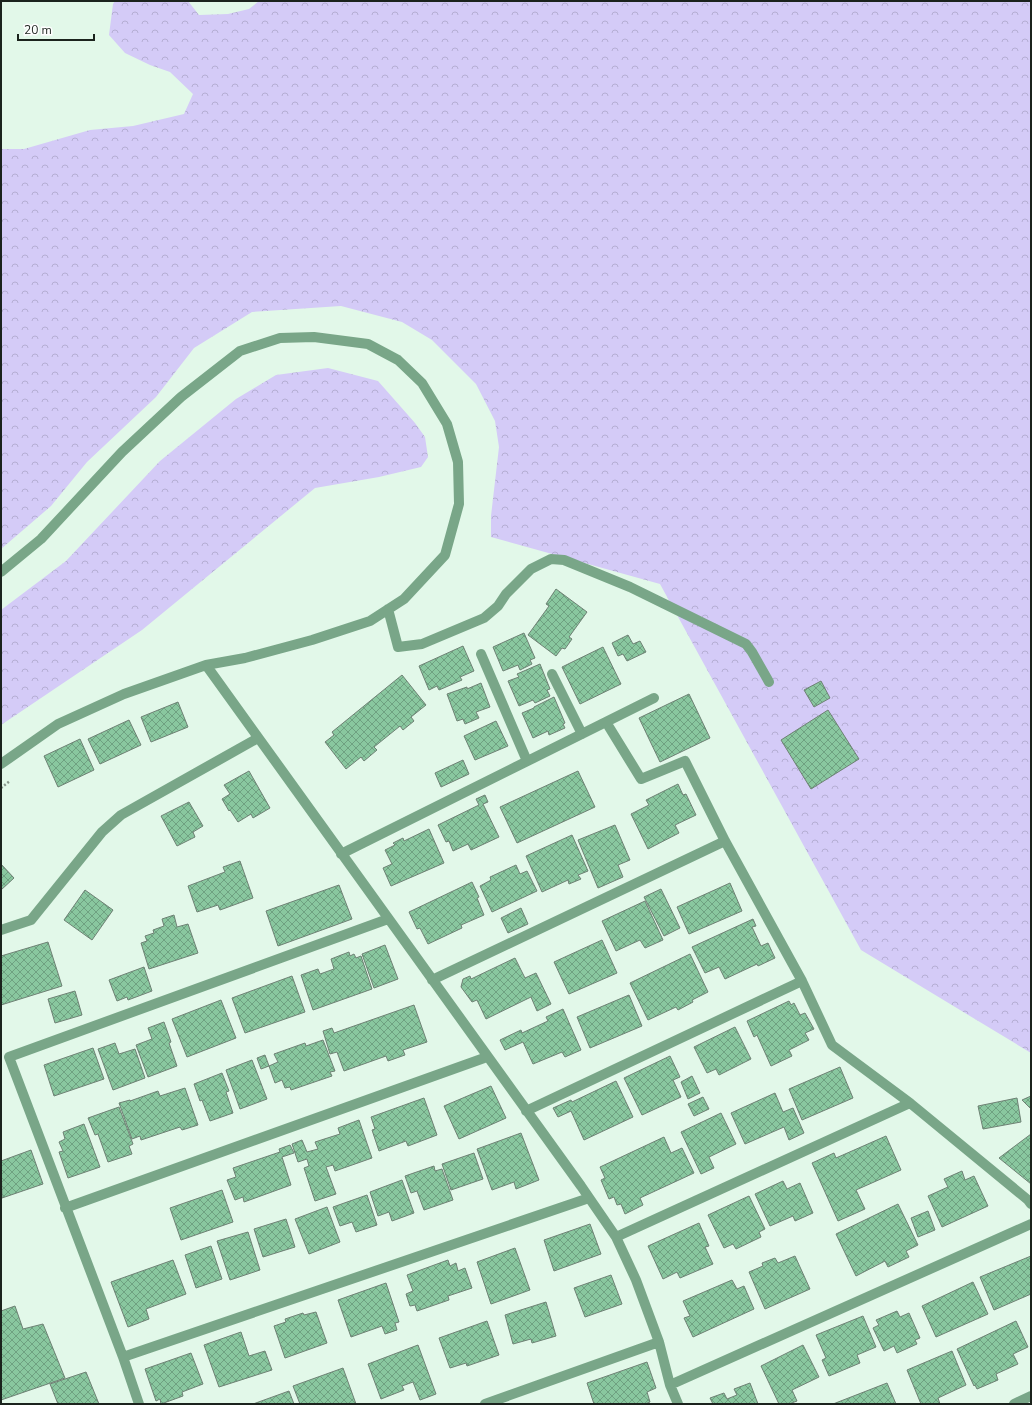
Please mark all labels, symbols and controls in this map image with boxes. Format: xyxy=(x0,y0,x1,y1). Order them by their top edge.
scale bar xyxy=(18,16,94,42)
text: 20 m xyxy=(24,22,52,38)

